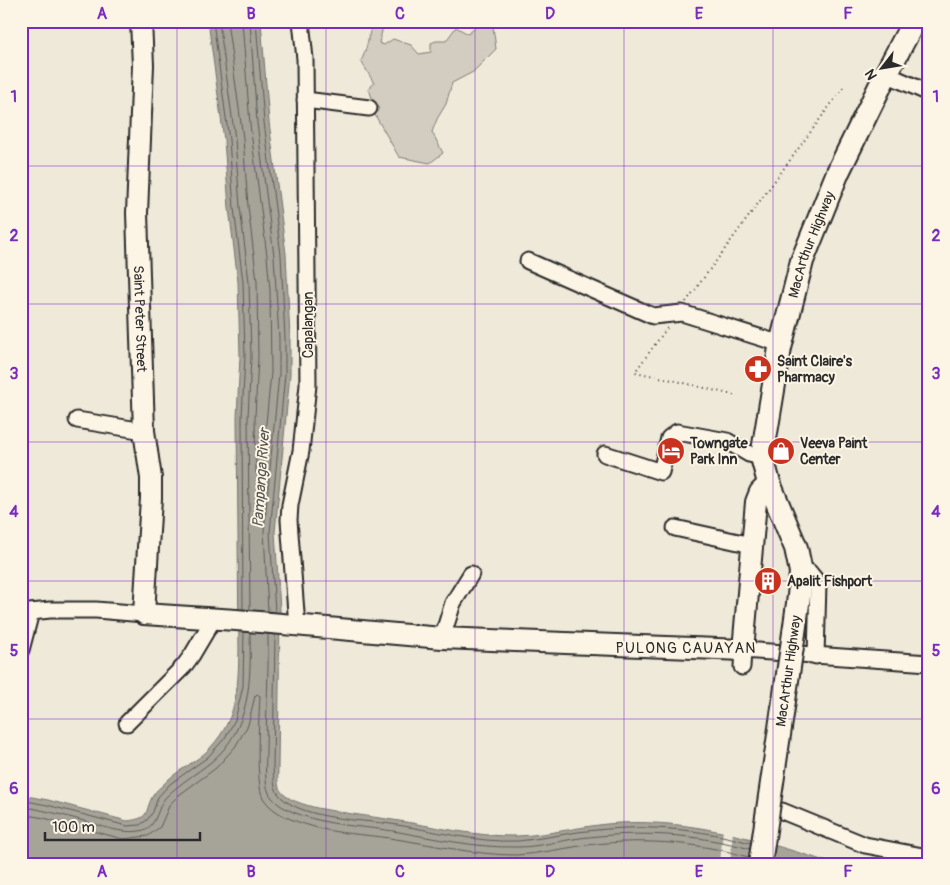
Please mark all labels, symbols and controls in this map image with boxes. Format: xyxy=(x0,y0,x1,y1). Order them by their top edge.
text: A xyxy=(97,4,108,24)
text: B xyxy=(246,4,256,24)
text: C xyxy=(395,4,405,24)
text: D xyxy=(545,4,555,24)
text: E xyxy=(695,4,704,24)
text: F xyxy=(843,4,853,24)
north arrow xyxy=(858,42,908,92)
text: N xyxy=(862,66,881,83)
text: 1 xyxy=(11,87,17,107)
text: 1 xyxy=(933,87,939,107)
street label: MacArthur Highway xyxy=(785,189,838,300)
text: 2 xyxy=(10,226,19,246)
text: 2 xyxy=(932,226,941,246)
street label: Saint Peter Street xyxy=(130,265,150,373)
street label: Capalangan xyxy=(300,292,317,358)
place label: Saint Claire's Pharmacy xyxy=(777,353,853,386)
pharmacy icon: Saint Claire's Pharmacy xyxy=(743,354,773,384)
text: 3 xyxy=(10,364,19,384)
text: 3 xyxy=(932,364,941,384)
water label: Pampanga River xyxy=(249,426,275,528)
place label: Towngate Park Inn xyxy=(689,435,749,468)
place label: Veeva Paint Center xyxy=(800,435,868,468)
hotel icon: Towngate Park Inn xyxy=(656,436,686,466)
shop icon: Veeva Paint Center xyxy=(766,436,796,466)
text: 4 xyxy=(9,502,19,522)
text: 4 xyxy=(931,502,941,522)
building icon: Apalit Fishport xyxy=(753,566,783,596)
place label: Apalit Fishport xyxy=(787,573,873,590)
street label: MacArthur Highway xyxy=(772,614,805,728)
district label: PULONG CAUAYAN xyxy=(616,639,756,658)
text: 5 xyxy=(10,641,19,661)
text: 5 xyxy=(932,641,941,661)
text: 6 xyxy=(9,779,19,799)
text: 6 xyxy=(931,779,941,799)
scale bar xyxy=(45,810,200,842)
text: 100 m xyxy=(52,818,95,837)
text: A xyxy=(97,862,108,882)
text: B xyxy=(246,862,256,882)
text: C xyxy=(395,862,405,882)
text: D xyxy=(545,862,555,882)
text: E xyxy=(695,862,704,882)
text: F xyxy=(843,862,853,882)

